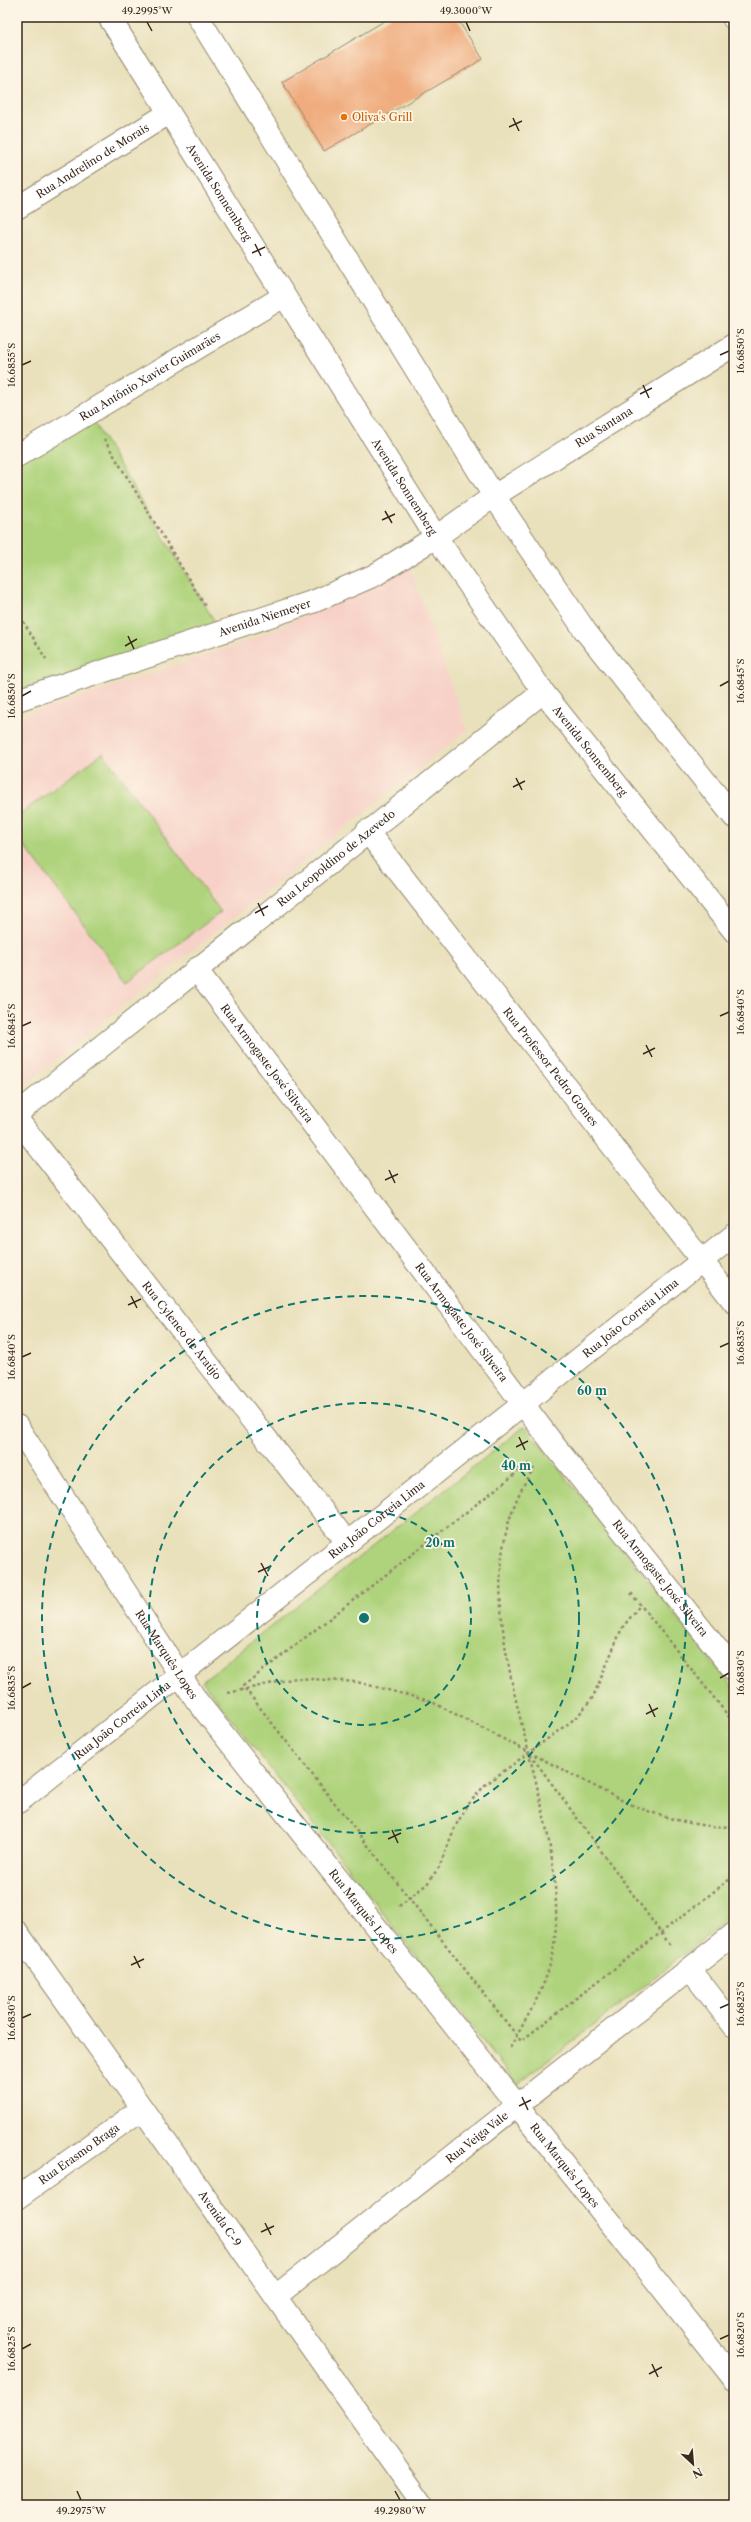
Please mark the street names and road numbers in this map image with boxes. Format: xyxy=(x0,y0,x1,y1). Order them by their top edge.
street label: Rua Andrelino de Morais xyxy=(33,120,152,201)
street label: Avenida Sonnemberg xyxy=(183,140,255,243)
street label: Rua Antônio Xavier Guimarães xyxy=(77,329,223,424)
street label: Rua Santana xyxy=(573,404,635,450)
street label: Avenida Sonnemberg xyxy=(368,435,440,538)
street label: Avenida Niemeyer xyxy=(216,596,313,640)
street label: Avenida Sonnemberg xyxy=(549,702,630,799)
street label: Rua Leopoldino de Azevedo xyxy=(274,806,398,910)
street label: Rua Armogaste José Silveira xyxy=(218,1001,316,1126)
street label: Rua Professor Pedro Gomes xyxy=(500,1005,601,1129)
street label: Rua Armogaste José Silveira xyxy=(412,1260,511,1385)
street label: Rua João Correia Lima xyxy=(580,1275,681,1361)
street label: Rua Cyleneo de Araújo xyxy=(139,1278,225,1382)
street label: Rua João Correia Lima xyxy=(326,1477,428,1562)
street label: Rua Armogaste José Silveira xyxy=(610,1517,711,1639)
street label: Rua Marquês Lopes xyxy=(132,1607,201,1702)
street label: Rua João Correia Lima xyxy=(71,1678,173,1762)
street label: Rua Marquês Lopes xyxy=(326,1866,401,1957)
street label: Rua Veiga Vale xyxy=(443,2108,511,2166)
street label: Rua Erasmo Braga xyxy=(36,2120,122,2187)
street label: Rua Marquês Lopes xyxy=(527,2120,603,2211)
street label: Avenida C-9 xyxy=(195,2187,244,2249)

